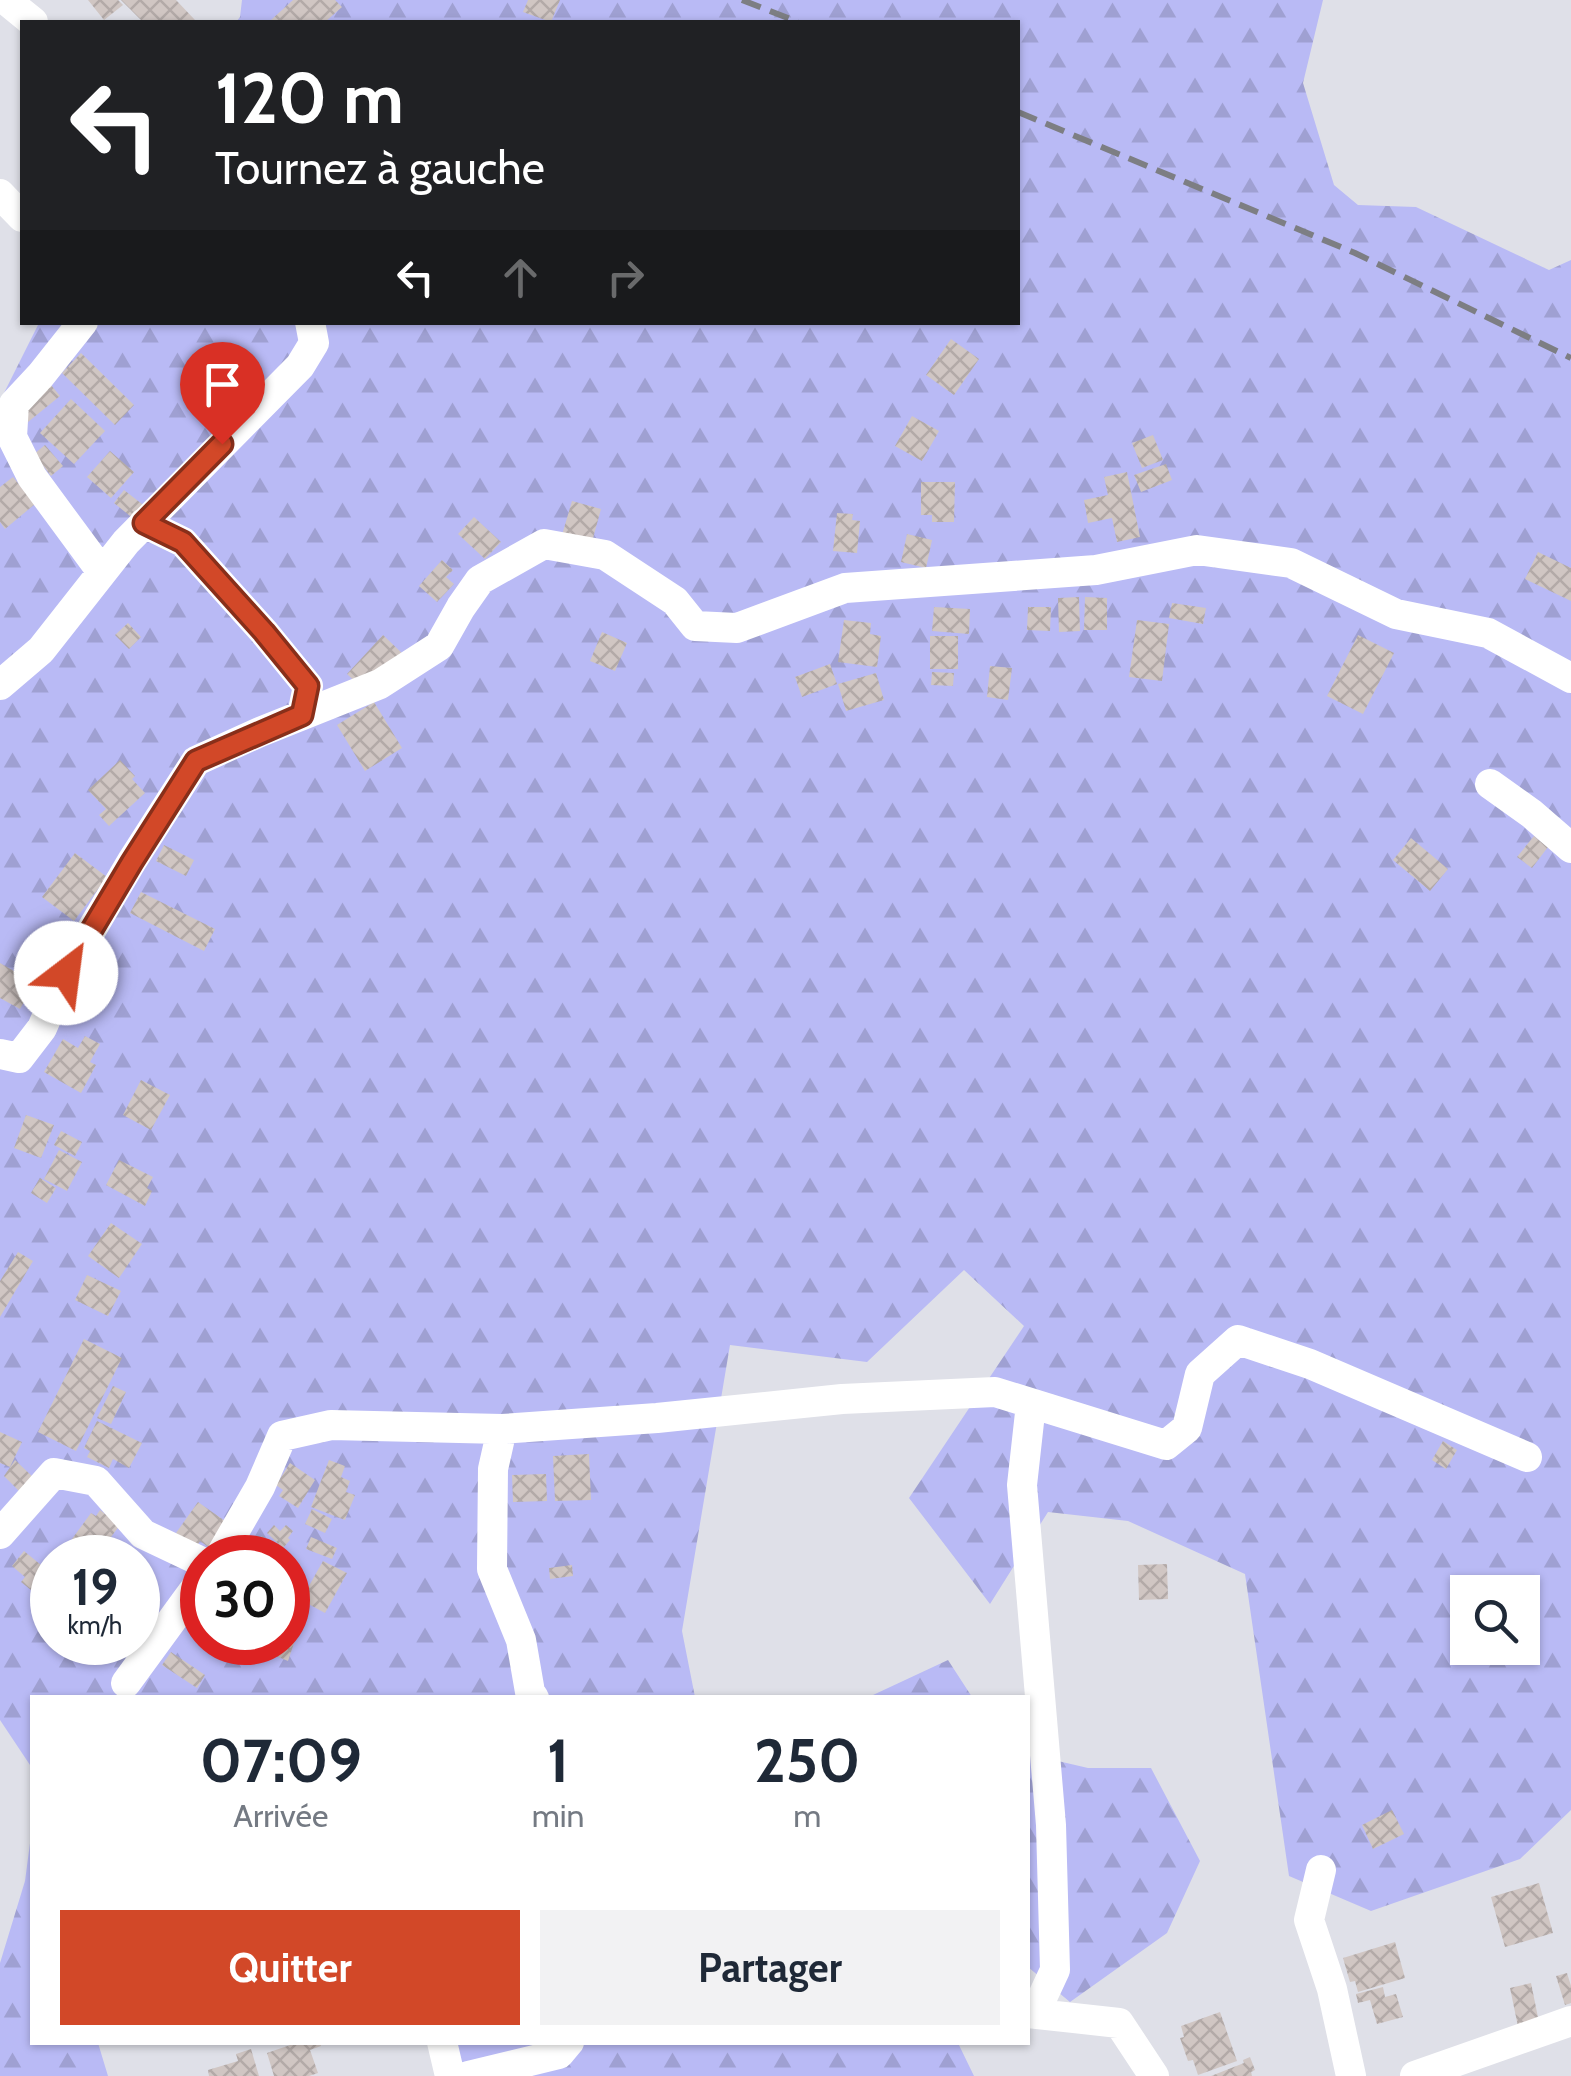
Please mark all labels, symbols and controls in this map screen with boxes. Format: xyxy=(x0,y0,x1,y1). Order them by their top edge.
text: 120 m xyxy=(215,55,404,141)
icon: left xyxy=(50,60,180,190)
text: Tournez à gauche xyxy=(215,141,545,195)
icon: left xyxy=(388,250,443,305)
icon: ahead xyxy=(493,250,548,305)
icon: right xyxy=(598,250,653,305)
pin xyxy=(180,342,265,445)
icon: arrive xyxy=(195,357,250,412)
position arrow xyxy=(14,921,118,1025)
speed limit sign: 30 xyxy=(180,1535,310,1665)
text: 19 xyxy=(72,1557,118,1618)
map controls xyxy=(1450,1575,1540,1665)
button: search xyxy=(1450,1575,1540,1665)
text: km/h xyxy=(68,1610,122,1640)
text: 07:09 xyxy=(200,1724,362,1797)
text: 1 xyxy=(547,1724,569,1797)
text: 250 xyxy=(754,1724,860,1797)
text: Arrivée xyxy=(233,1796,328,1835)
text: min xyxy=(532,1796,584,1835)
text: m xyxy=(793,1796,821,1835)
button: Quitter xyxy=(60,1910,520,2025)
button: Partager xyxy=(540,1910,1000,2025)

